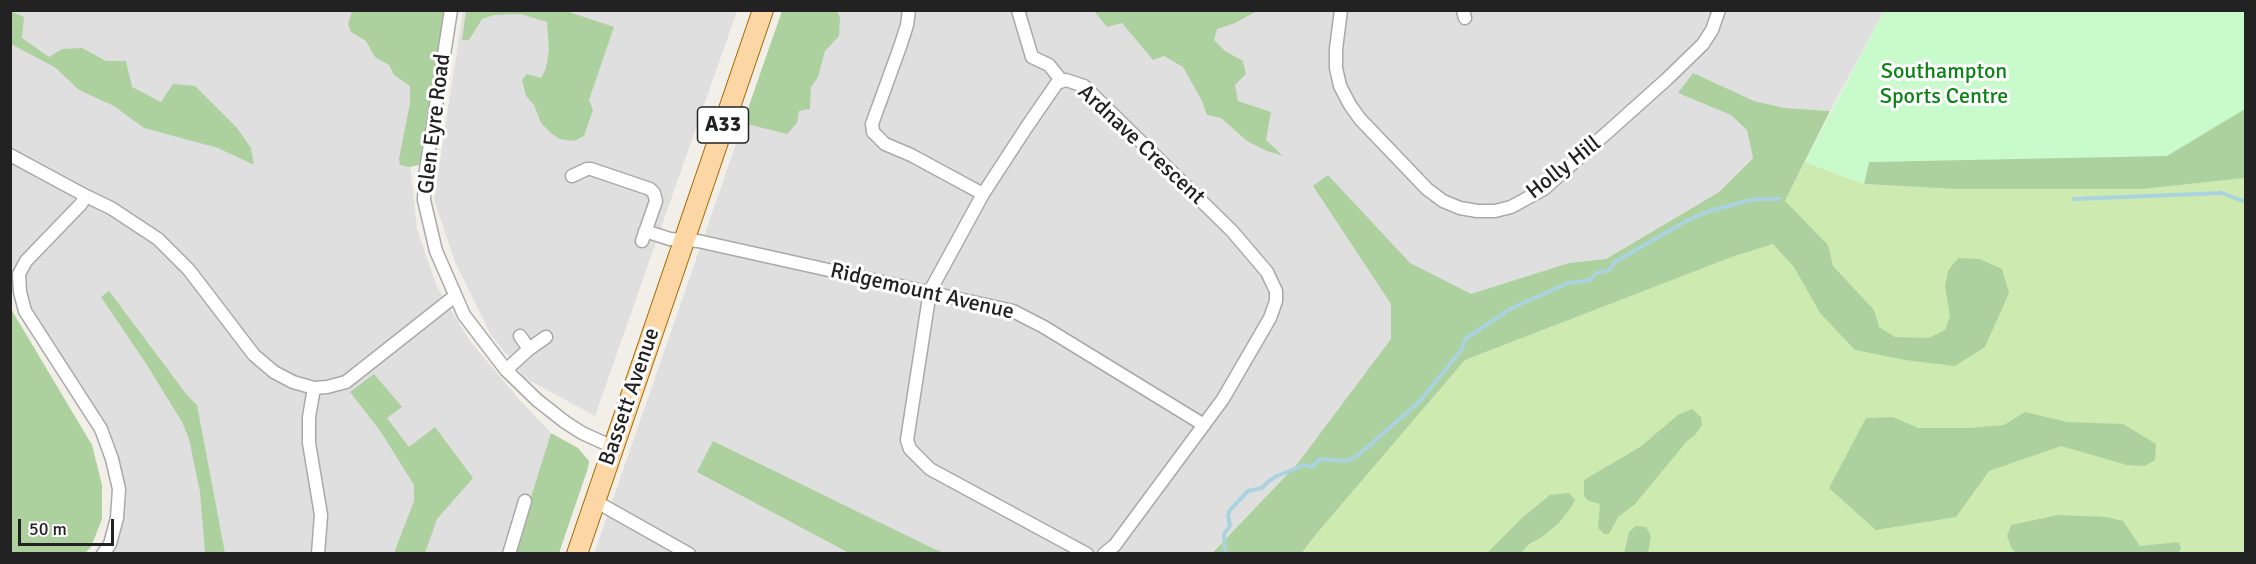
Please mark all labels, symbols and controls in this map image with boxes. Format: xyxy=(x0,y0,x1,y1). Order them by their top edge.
street label: Glen Eyre Road xyxy=(413,52,457,196)
park label: Southampton Sports Centre xyxy=(1880,59,2008,110)
street label: Ardnave Crescent xyxy=(1072,79,1210,211)
road number: A33 xyxy=(698,107,748,143)
street label: Holly Hill xyxy=(1521,131,1607,205)
street label: Ridgemount Avenue xyxy=(828,258,1016,326)
street label: Bassett Avenue xyxy=(594,325,666,469)
scale bar xyxy=(21,507,117,545)
text: 50 m xyxy=(29,518,67,540)

